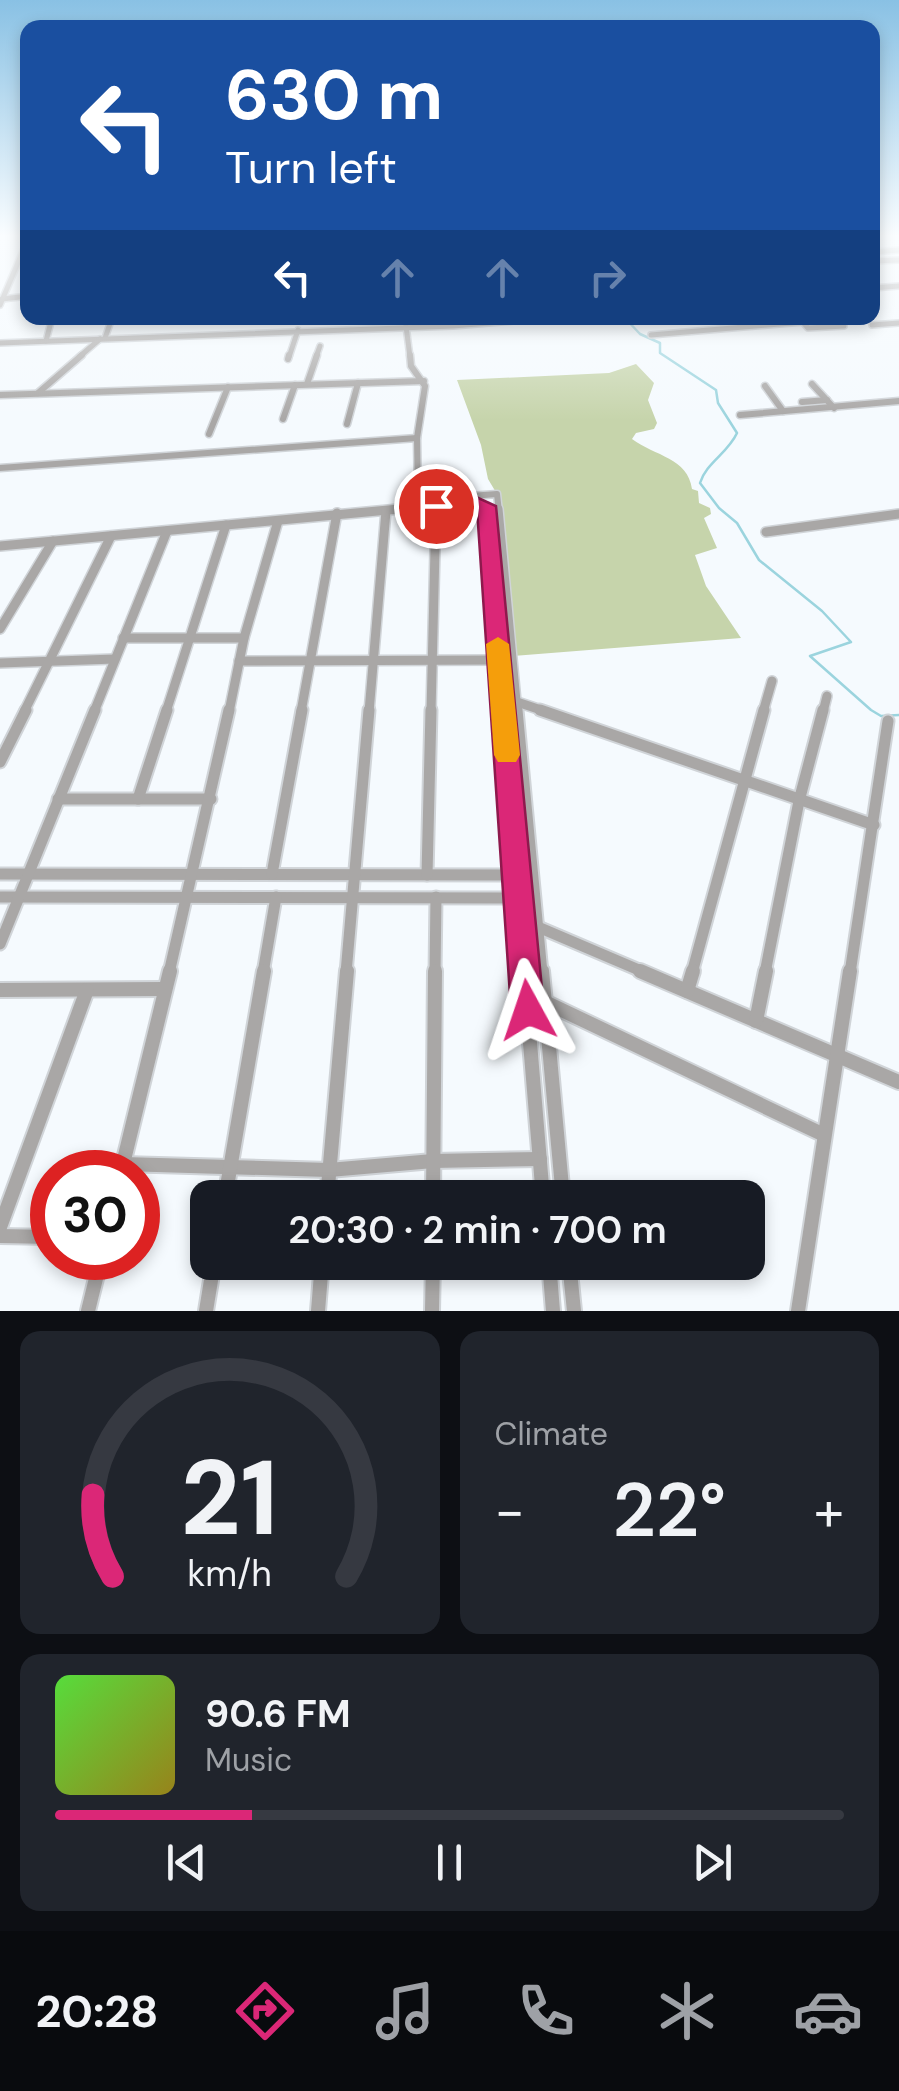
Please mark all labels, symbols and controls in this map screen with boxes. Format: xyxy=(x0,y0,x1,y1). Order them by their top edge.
text: 630 m xyxy=(225,50,443,141)
icon: left xyxy=(60,60,190,190)
text: Turn left xyxy=(225,138,397,197)
icon: left xyxy=(265,250,320,305)
icon: ahead xyxy=(370,250,425,305)
icon: ahead xyxy=(475,250,530,305)
icon: right xyxy=(580,250,635,305)
pin xyxy=(394,464,479,549)
icon: arrive xyxy=(409,479,464,534)
position arrow xyxy=(476,958,580,1062)
speed limit sign: 30 xyxy=(30,1150,160,1280)
text: 20:30 · 2 min · 700 m xyxy=(288,1205,667,1255)
text: Climate xyxy=(495,1413,608,1455)
text: 21 xyxy=(181,1431,279,1566)
text: 22° xyxy=(613,1462,726,1559)
text: − xyxy=(495,1475,525,1547)
text: + xyxy=(814,1475,844,1547)
text: km/h xyxy=(188,1551,272,1597)
text: 90.6 FM xyxy=(205,1689,351,1739)
text: Music xyxy=(205,1739,292,1781)
icon: previous xyxy=(159,1835,214,1890)
icon: pause xyxy=(422,1835,477,1890)
icon: next xyxy=(685,1835,740,1890)
icon: directions xyxy=(230,1976,300,2046)
icon: music xyxy=(370,1976,440,2046)
icon: phone xyxy=(511,1976,581,2046)
icon: climate xyxy=(652,1976,722,2046)
icon: car xyxy=(793,1976,863,2046)
text: 20:28 xyxy=(35,1982,159,2041)

